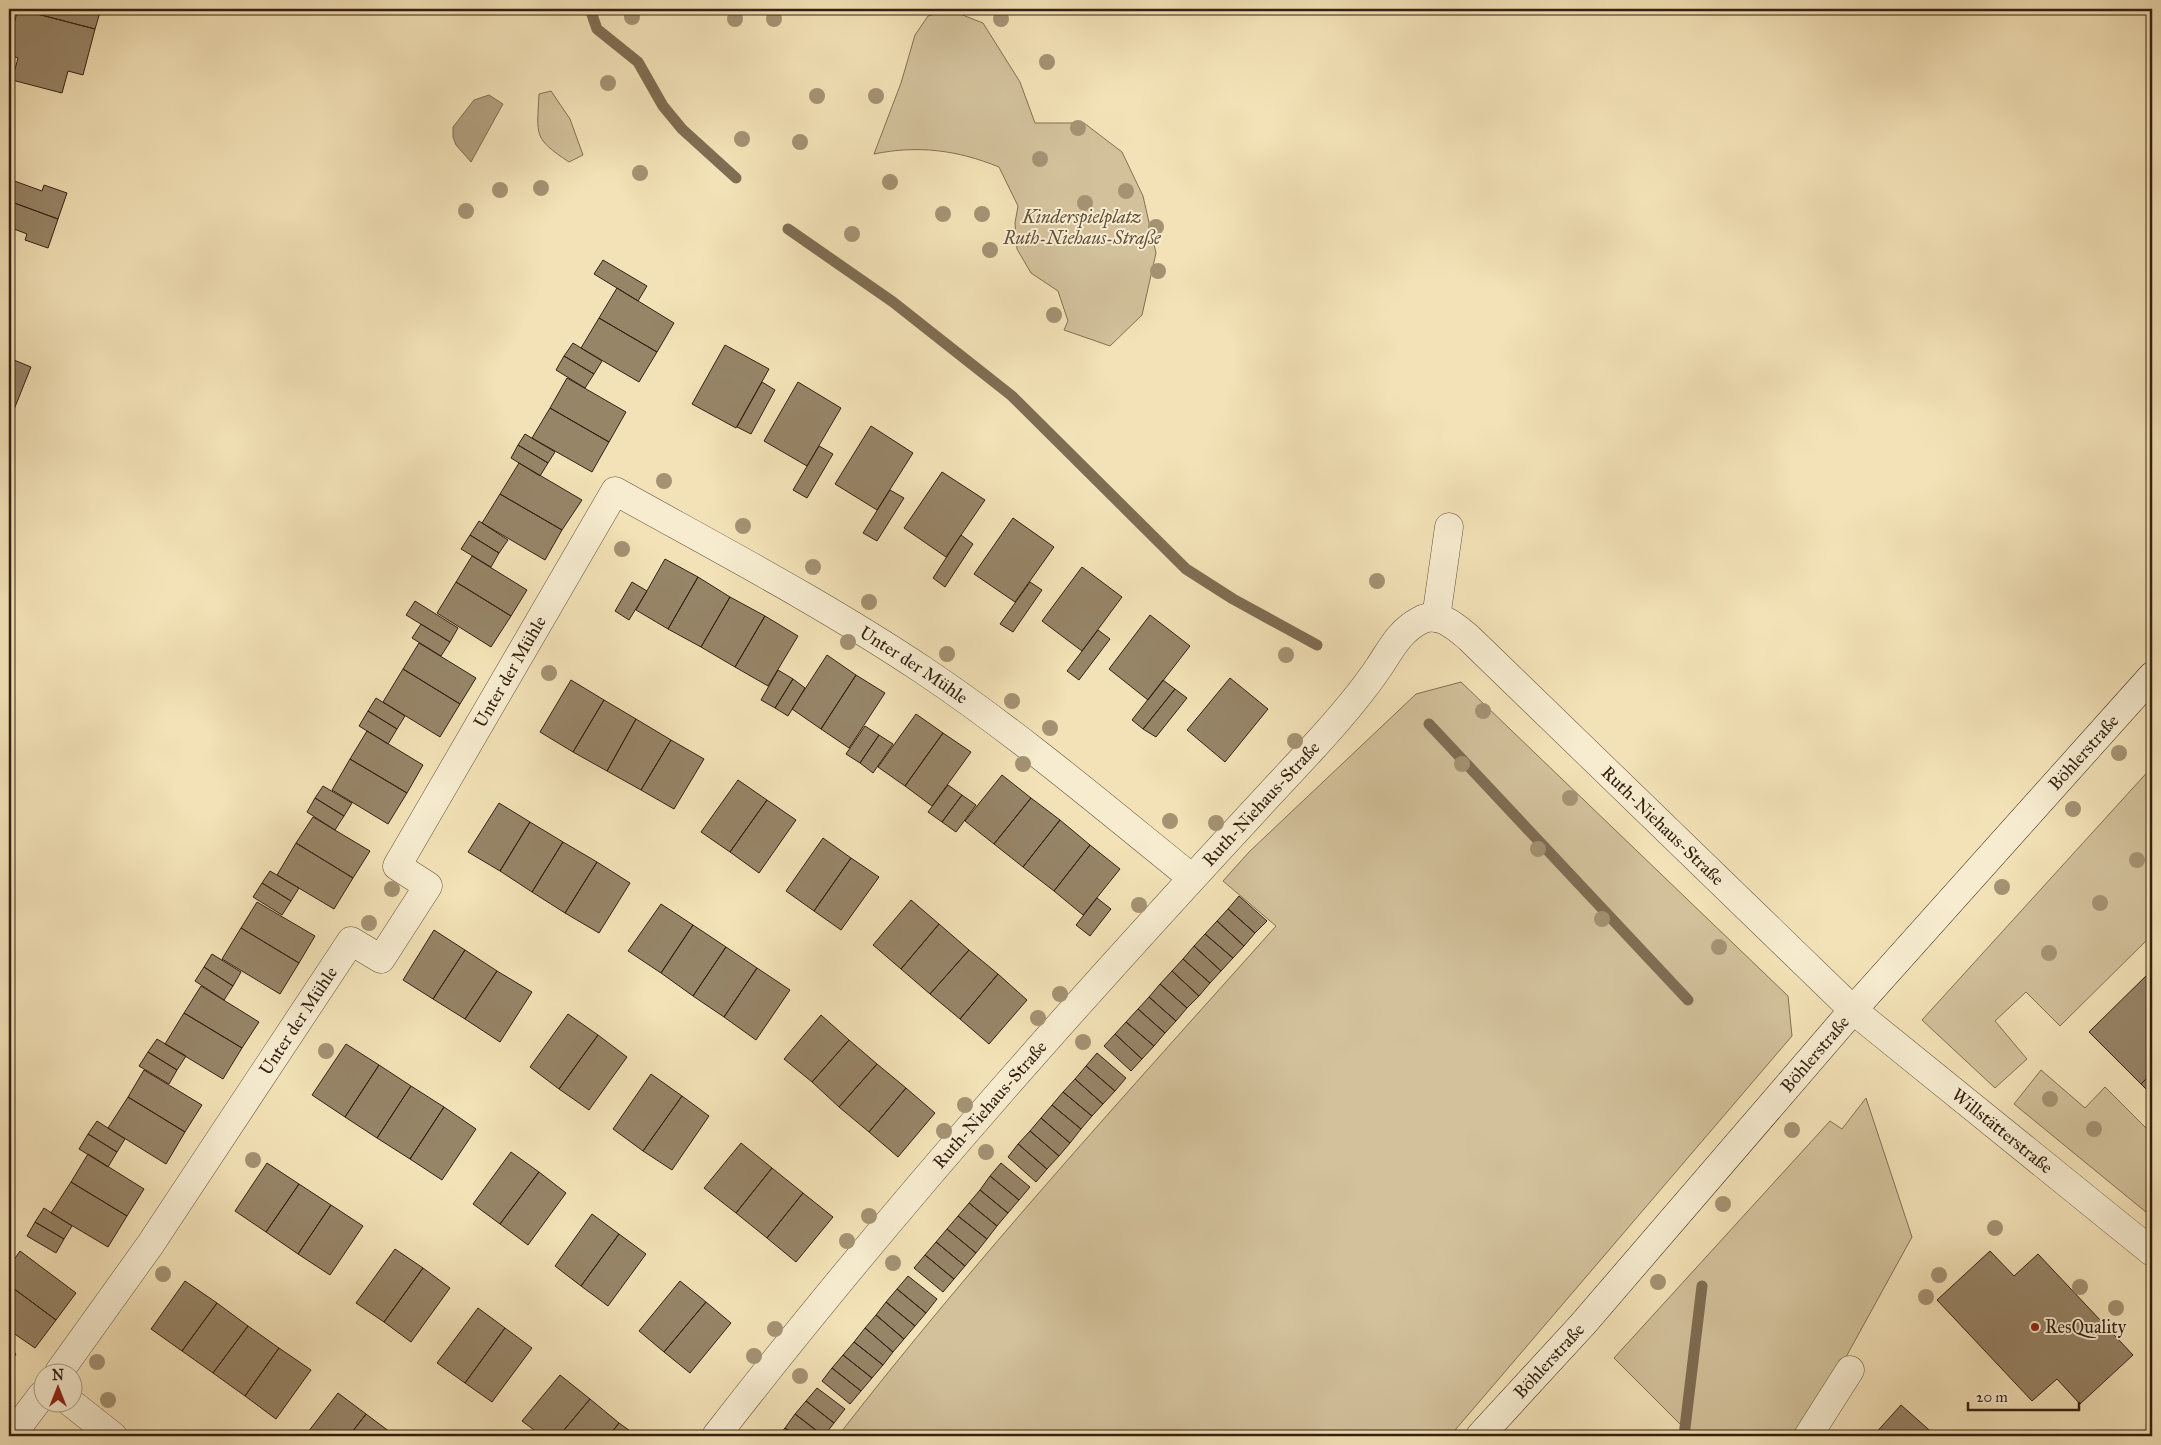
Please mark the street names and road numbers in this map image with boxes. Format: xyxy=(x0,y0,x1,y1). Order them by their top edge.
street label: Unter der Mühle xyxy=(469,612,551,732)
street label: Unter der Mühle xyxy=(856,621,972,709)
street label: Böhlerstraße xyxy=(2044,710,2123,795)
street label: Ruth-Niehaus-Straße xyxy=(1198,737,1324,871)
street label: Ruth-Niehaus-Straße xyxy=(1597,761,1729,890)
street label: Unter der Mühle xyxy=(254,962,342,1079)
street label: Böhlerstraße xyxy=(1776,1011,1854,1097)
street label: Ruth-Niehaus-Straße xyxy=(928,1036,1052,1173)
street label: Willstätterstraße xyxy=(1947,1083,2057,1178)
street label: Böhlerstraße xyxy=(1509,1319,1589,1403)

